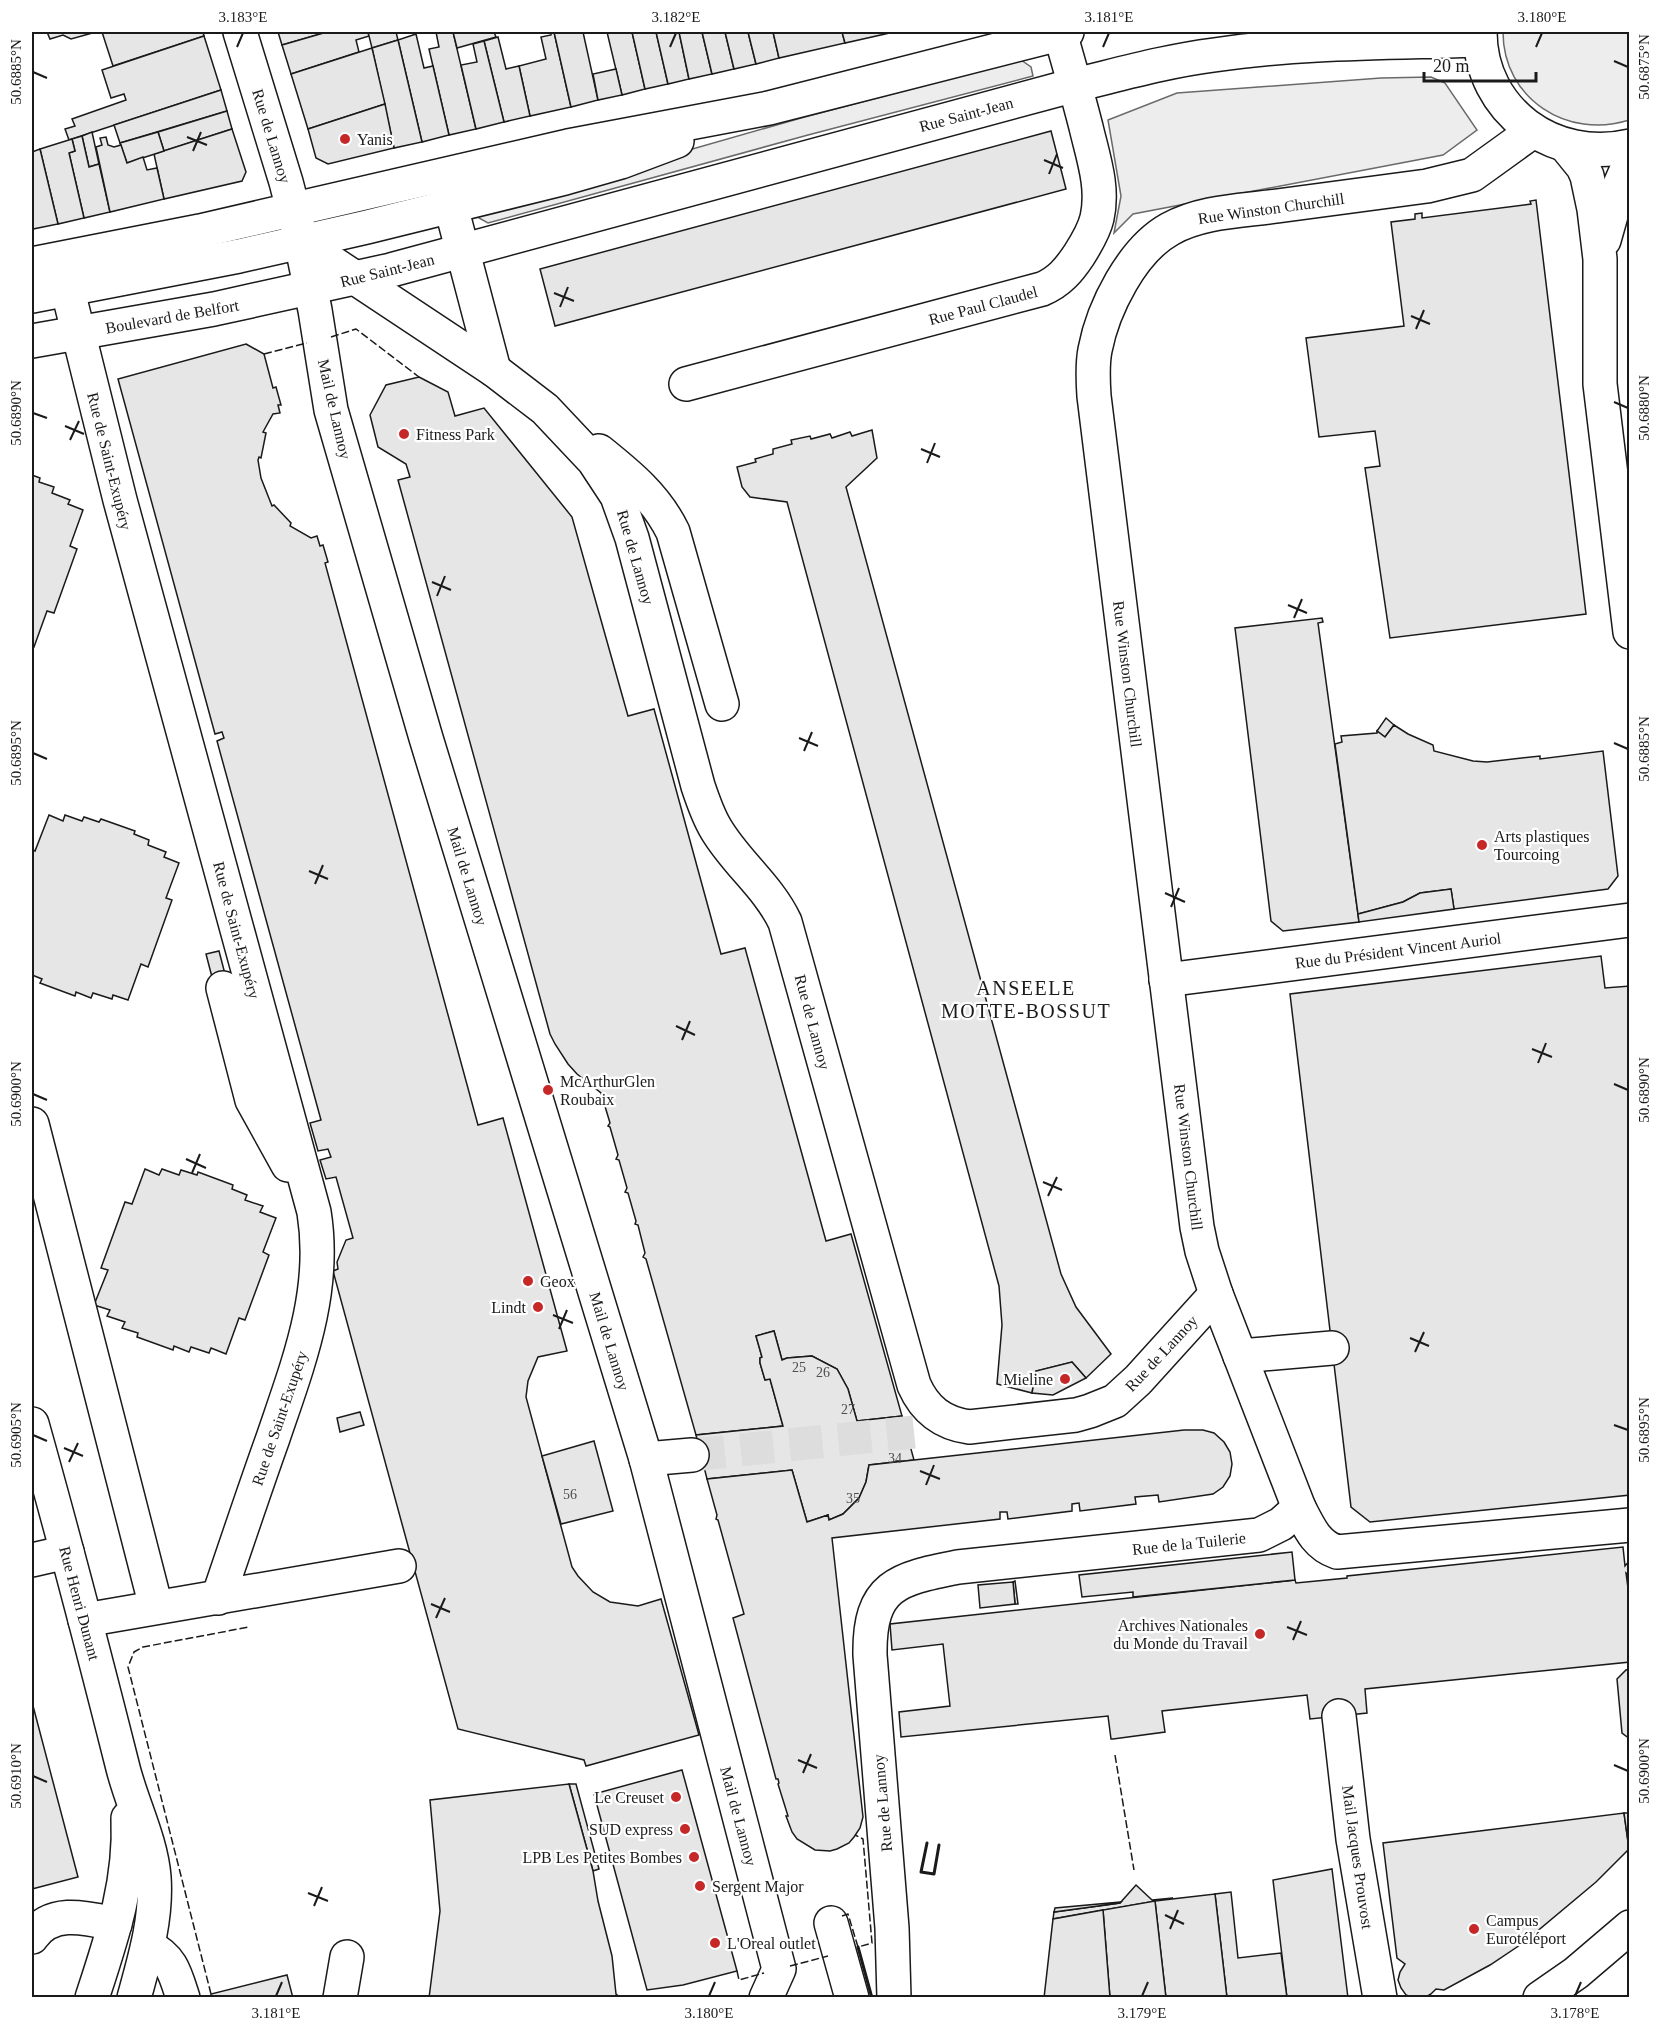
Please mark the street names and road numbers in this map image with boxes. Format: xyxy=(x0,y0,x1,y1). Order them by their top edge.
street label: Rue de Lannoy xyxy=(248,87,294,186)
street label: Rue Saint-Jean xyxy=(917,94,1015,135)
street label: Rue Winston Churchill xyxy=(1197,190,1346,227)
street label: Rue Saint-Jean xyxy=(338,251,436,290)
street label: Rue Paul Claudel xyxy=(927,283,1040,328)
street label: Boulevard de Belfort xyxy=(104,296,241,337)
street label: Mail de Lannoy xyxy=(314,357,354,461)
street label: Rue de Saint-Exupéry xyxy=(83,391,135,532)
street label: Rue de Lannoy xyxy=(613,508,657,607)
street label: Rue Winston Churchill xyxy=(1110,600,1145,749)
street label: Mail de Lannoy xyxy=(443,825,491,928)
street label: Rue de Saint-Exupéry xyxy=(209,860,263,1001)
street label: Rue du Président Vincent Auriol xyxy=(1294,929,1503,972)
street label: Rue de Lannoy xyxy=(791,973,833,1072)
street label: Rue Winston Churchill xyxy=(1171,1083,1206,1232)
street label: Mail de Lannoy xyxy=(585,1290,633,1393)
street label: Rue de Lannoy xyxy=(1122,1312,1202,1396)
street label: Rue de Saint-Exupéry xyxy=(248,1349,311,1488)
street label: Rue de la Tuilerie xyxy=(1131,1529,1247,1558)
street label: Rue Henri Dunant xyxy=(56,1544,103,1663)
street label: Rue de Lannoy xyxy=(870,1753,896,1852)
street label: Mail de Lannoy xyxy=(716,1765,760,1868)
street label: Mail Jacques Prouvost xyxy=(1338,1784,1376,1931)

